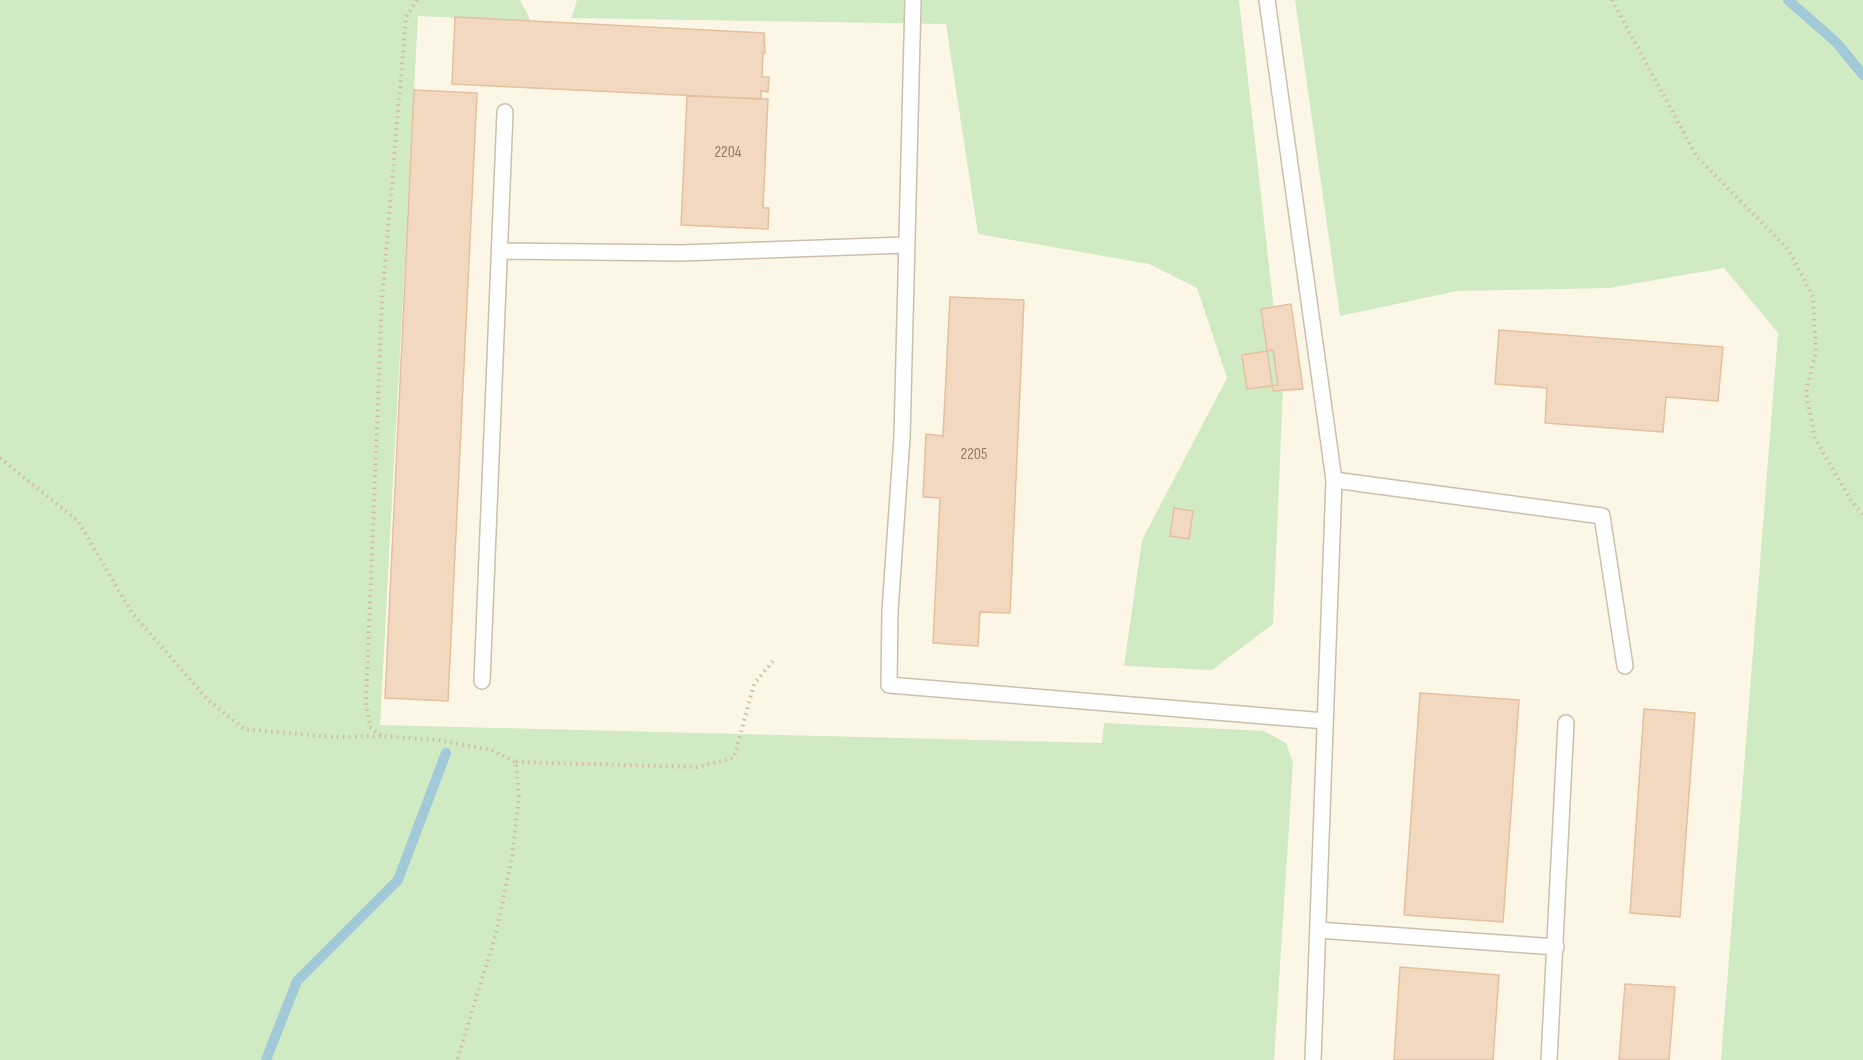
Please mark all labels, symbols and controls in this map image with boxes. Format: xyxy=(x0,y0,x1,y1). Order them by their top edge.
house number: 2204 xyxy=(714,143,742,163)
house number: 2205 xyxy=(961,445,987,465)

